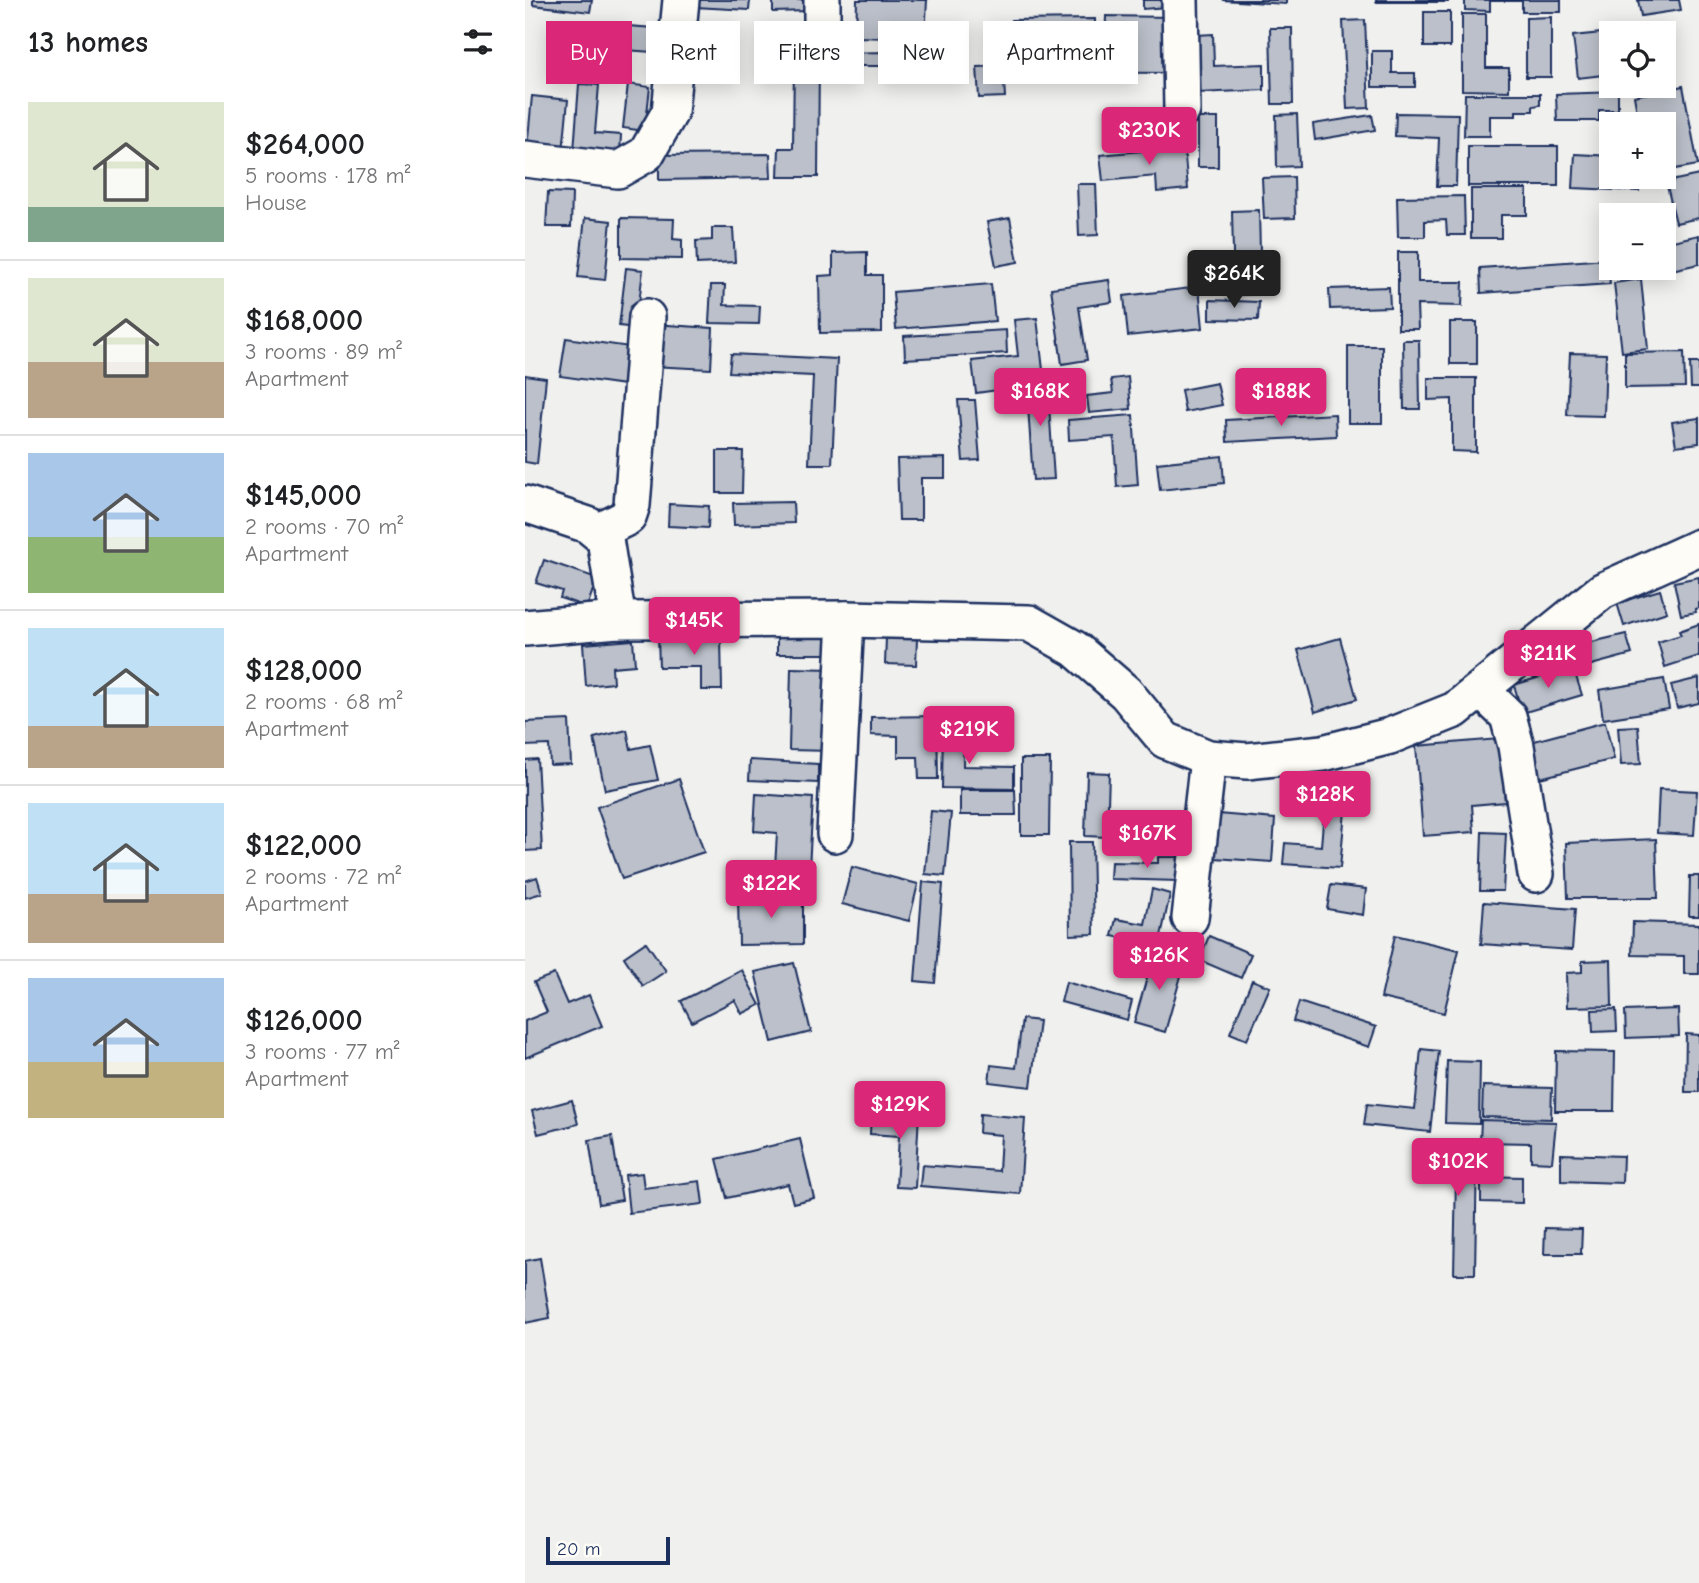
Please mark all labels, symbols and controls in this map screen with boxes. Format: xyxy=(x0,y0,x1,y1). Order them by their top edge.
chip: Buy xyxy=(546,21,632,84)
chip: Rent xyxy=(646,21,740,84)
chip: Filters xyxy=(754,21,864,84)
chip: New xyxy=(878,21,969,84)
chip: Apartment xyxy=(983,21,1138,84)
map controls xyxy=(1599,21,1676,280)
button: locate xyxy=(1599,21,1676,98)
icon: filters xyxy=(459,23,497,61)
text: 13 homes xyxy=(28,25,148,60)
pin: $230K xyxy=(1100,108,1198,167)
button: + xyxy=(1599,112,1676,189)
text: $230K xyxy=(1118,116,1180,143)
text: $264,000 xyxy=(245,127,365,162)
icon: home xyxy=(84,130,168,214)
text: 5 rooms · 178 m² xyxy=(245,162,410,189)
text: House xyxy=(245,189,307,216)
button: − xyxy=(1599,203,1676,280)
pin: $264K xyxy=(1185,250,1283,310)
text: $264K xyxy=(1203,259,1265,286)
text: $168,000 xyxy=(245,303,363,338)
icon: home xyxy=(84,306,168,390)
text: 3 rooms · 89 m² xyxy=(245,338,402,365)
text: Apartment xyxy=(245,365,348,392)
pin: $168K xyxy=(991,368,1089,428)
pin: $188K xyxy=(1232,368,1330,428)
text: $168K xyxy=(1010,377,1070,404)
text: $188K xyxy=(1251,377,1311,404)
text: $145,000 xyxy=(245,478,362,513)
icon: home xyxy=(84,481,168,565)
text: 2 rooms · 70 m² xyxy=(245,513,403,540)
text: Apartment xyxy=(245,540,348,567)
pin: $145K xyxy=(645,598,743,657)
text: $145K xyxy=(665,606,723,633)
pin: $211K xyxy=(1499,630,1597,690)
text: $211K xyxy=(1520,639,1576,666)
text: $128,000 xyxy=(245,653,362,688)
icon: home xyxy=(84,656,168,740)
text: 2 rooms · 68 m² xyxy=(245,688,403,715)
pin: $219K xyxy=(920,706,1018,766)
text: Apartment xyxy=(245,715,348,742)
text: $219K xyxy=(939,715,999,742)
pin: $128K xyxy=(1276,772,1374,831)
text: $128K xyxy=(1295,780,1355,807)
pin: $167K xyxy=(1098,810,1196,870)
text: $167K xyxy=(1118,819,1176,846)
text: $122,000 xyxy=(245,828,362,863)
icon: home xyxy=(84,831,168,915)
pin: $122K xyxy=(722,860,820,920)
text: 2 rooms · 72 m² xyxy=(245,863,401,890)
text: $122K xyxy=(742,869,800,896)
text: Apartment xyxy=(245,890,348,917)
pin: $126K xyxy=(1110,932,1208,992)
text: $126K xyxy=(1129,941,1189,968)
text: $126,000 xyxy=(245,1003,363,1038)
icon: home xyxy=(84,1006,168,1090)
text: 3 rooms · 77 m² xyxy=(245,1038,400,1065)
text: Apartment xyxy=(245,1065,348,1092)
pin: $129K xyxy=(851,1082,949,1141)
text: $129K xyxy=(870,1090,930,1117)
pin: $102K xyxy=(1409,1138,1507,1198)
text: $102K xyxy=(1428,1147,1488,1174)
scale bar xyxy=(546,1534,670,1566)
text: 20 m xyxy=(557,1538,601,1560)

